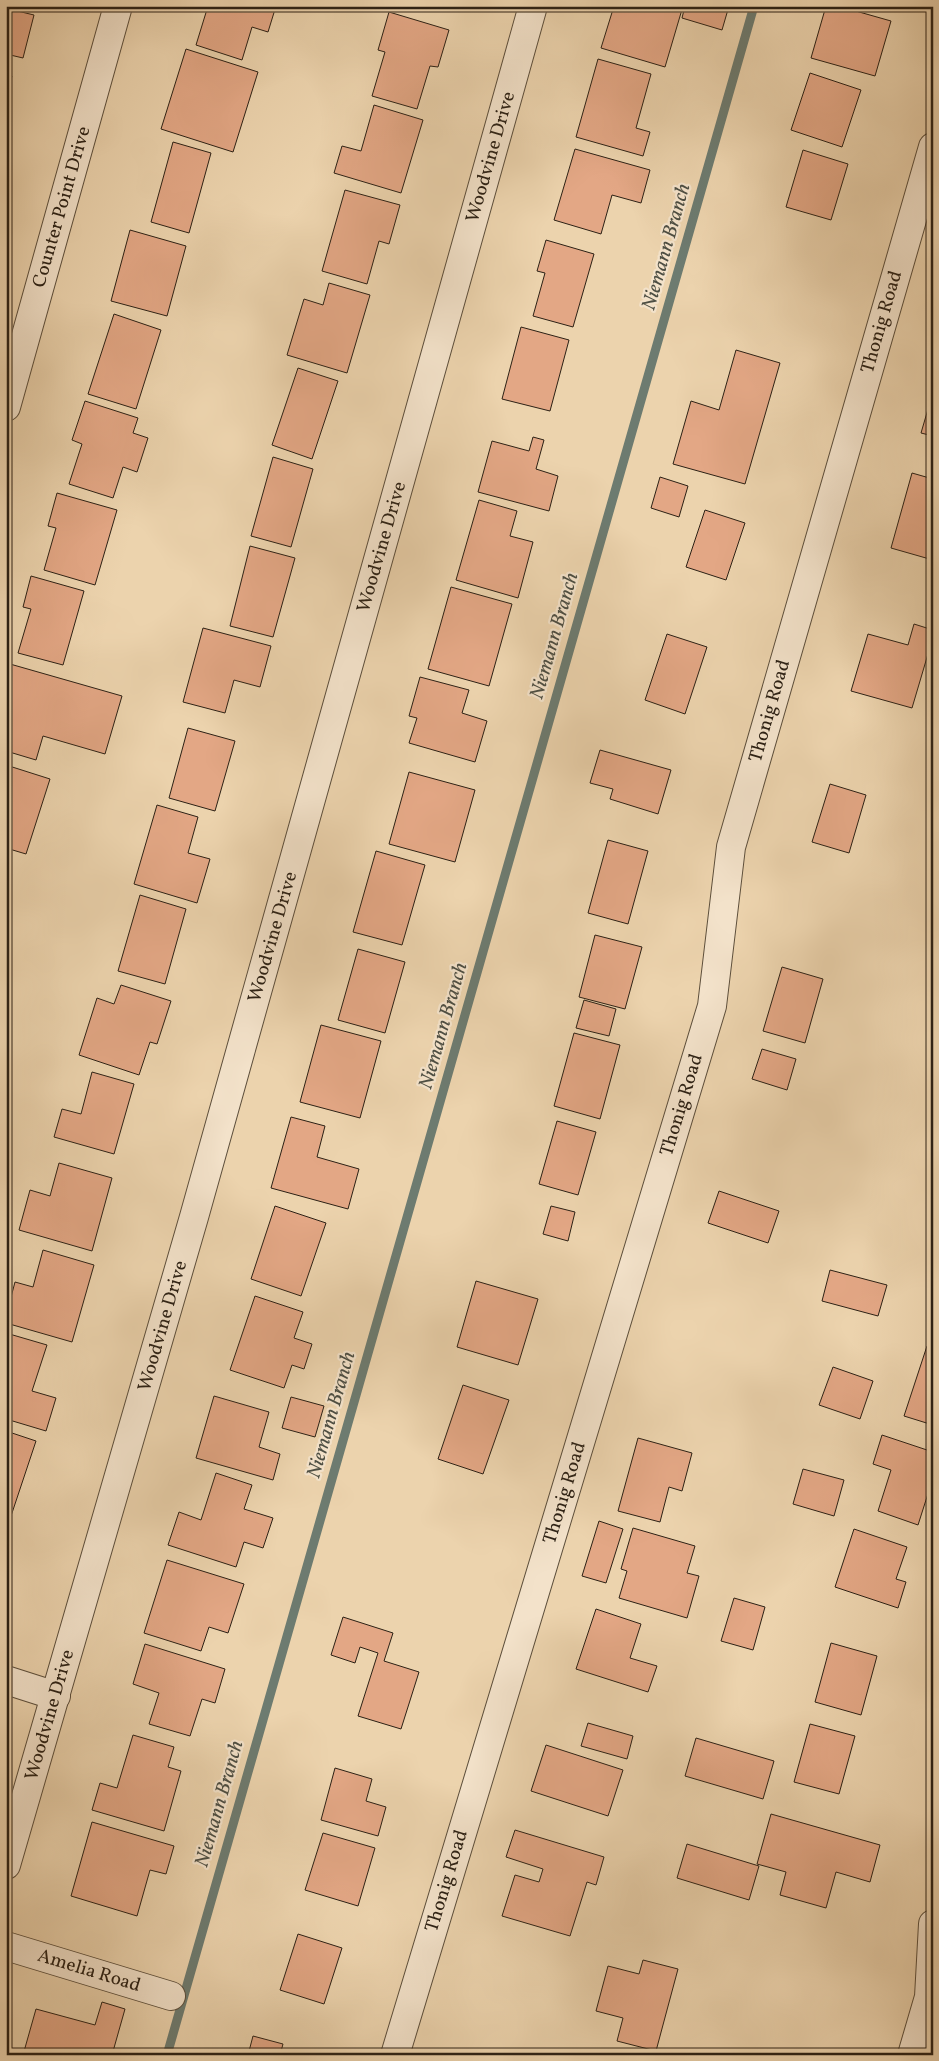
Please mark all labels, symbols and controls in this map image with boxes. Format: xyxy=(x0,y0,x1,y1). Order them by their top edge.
street label: Woodvine Drive xyxy=(460,89,522,225)
street label: Counter Point Drive xyxy=(27,123,97,291)
water label: Niemann Branch xyxy=(636,180,698,314)
street label: Thonig Road xyxy=(855,268,909,376)
street label: Woodvine Drive xyxy=(351,479,413,615)
water label: Niemann Branch xyxy=(524,569,586,703)
street label: Thonig Road xyxy=(743,657,797,765)
street label: Woodvine Drive xyxy=(242,869,304,1005)
water label: Niemann Branch xyxy=(413,959,475,1093)
street label: Thonig Road xyxy=(654,1051,710,1159)
street label: Woodvine Drive xyxy=(132,1258,194,1394)
water label: Niemann Branch xyxy=(301,1348,363,1482)
street label: Thonig Road xyxy=(537,1439,593,1547)
street label: Woodvine Drive xyxy=(19,1647,81,1783)
water label: Niemann Branch xyxy=(189,1737,251,1871)
street label: Thonig Road xyxy=(419,1827,475,1935)
street label: Amelia Road xyxy=(34,1943,144,1999)

